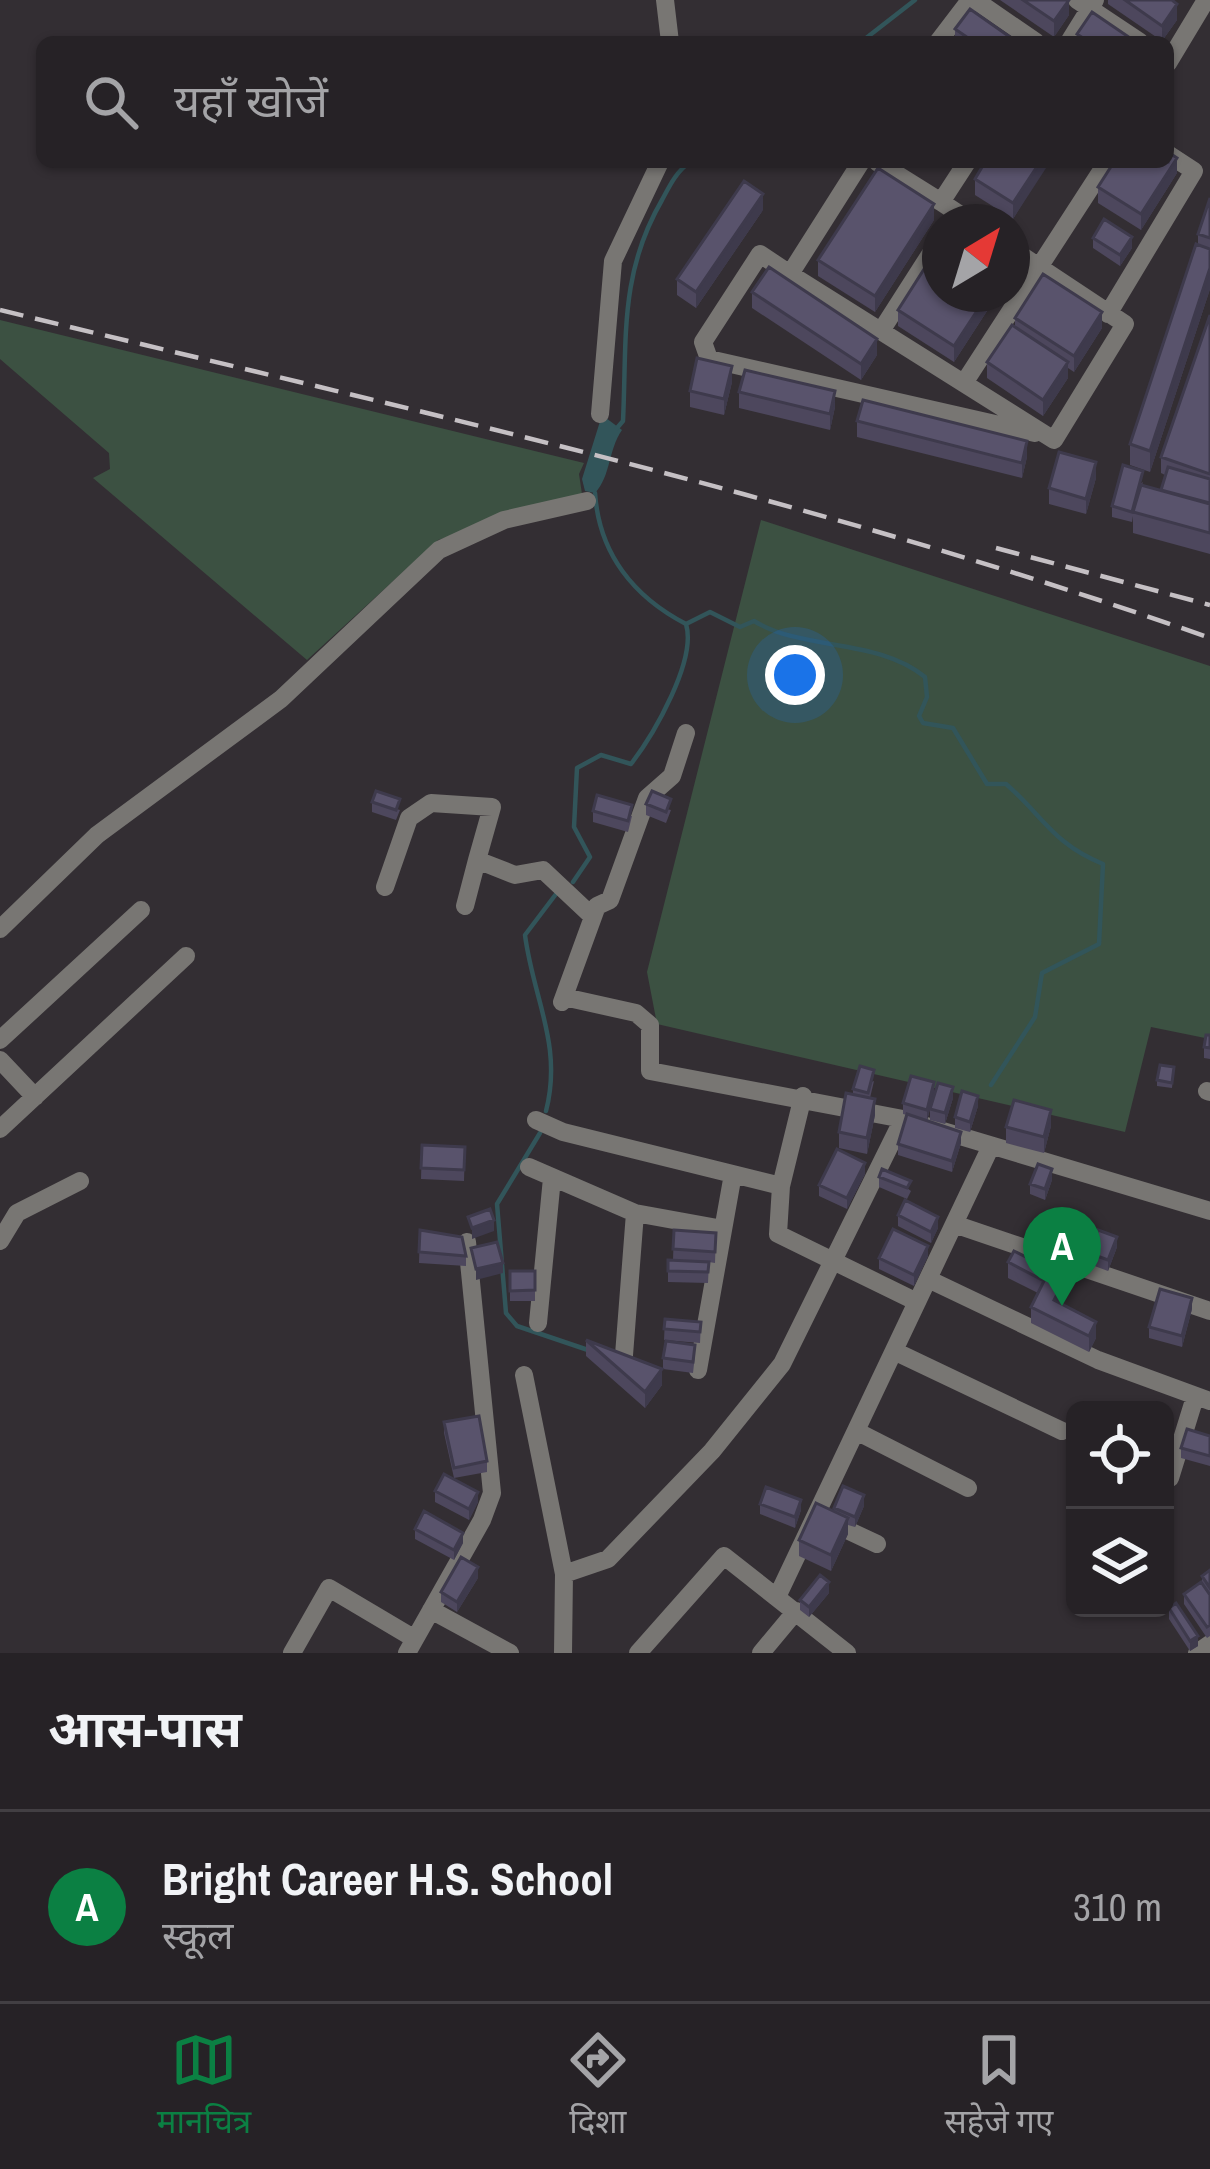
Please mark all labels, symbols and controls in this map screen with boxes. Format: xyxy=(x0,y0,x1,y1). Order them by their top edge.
search box xyxy=(36,36,1174,168)
icon: search xyxy=(78,69,144,135)
text: यहाँ खोजें xyxy=(174,70,328,131)
north arrow xyxy=(922,204,1030,312)
your location xyxy=(765,645,825,705)
pin: A xyxy=(1023,1207,1101,1306)
map controls xyxy=(1066,1401,1174,1617)
button: locate xyxy=(1066,1401,1174,1509)
button: layers xyxy=(1066,1509,1174,1617)
text: आस-पास xyxy=(48,1694,242,1763)
text: Bright Career H.S. School xyxy=(162,1848,613,1909)
text: A xyxy=(75,1881,99,1933)
text: 310 m xyxy=(1073,1881,1162,1933)
text: स्कूल xyxy=(162,1909,234,1961)
tab: मानचित्र xyxy=(157,2027,251,2146)
tab: दिशा xyxy=(565,2027,631,2146)
tab: सहेजे गए xyxy=(944,2027,1053,2146)

